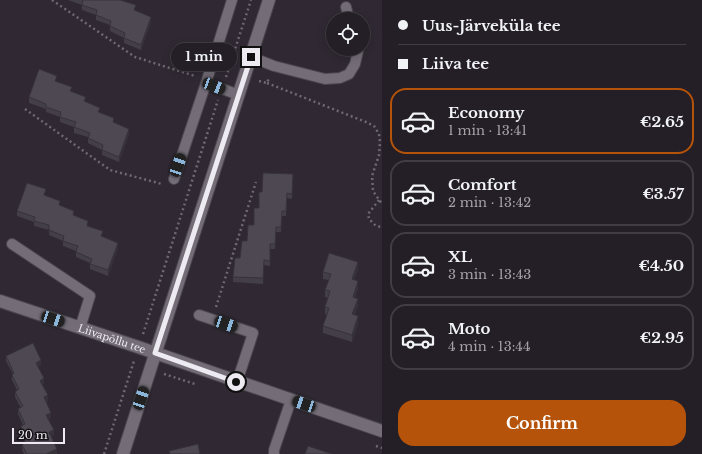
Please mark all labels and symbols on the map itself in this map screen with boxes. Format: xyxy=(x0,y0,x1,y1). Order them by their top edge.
callout: 1 min xyxy=(171,43,237,71)
route end xyxy=(242,48,260,66)
car xyxy=(201,76,227,96)
car xyxy=(168,152,188,178)
car xyxy=(40,310,66,328)
car xyxy=(213,314,239,334)
street label: Liivapõllu tee xyxy=(76,322,147,356)
route start xyxy=(227,373,245,391)
car xyxy=(132,385,150,411)
car xyxy=(291,394,317,414)
scale bar xyxy=(12,426,65,445)

